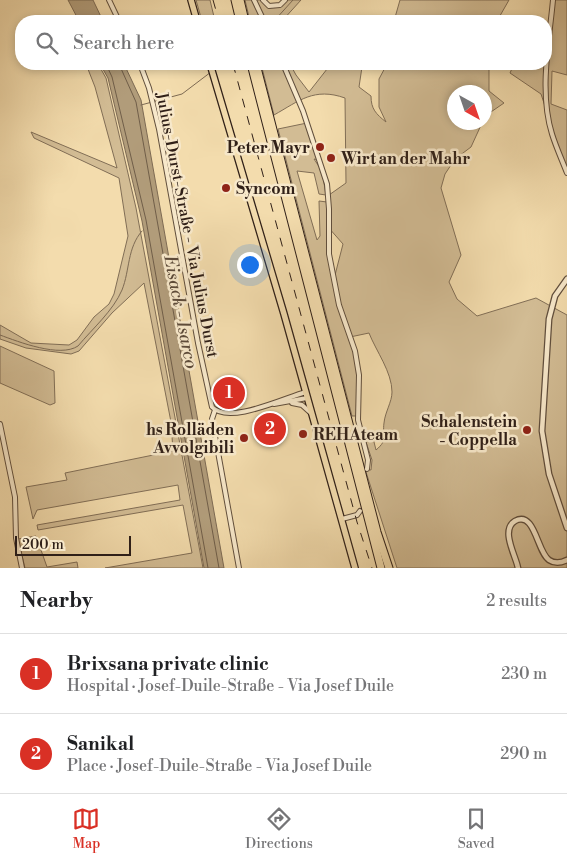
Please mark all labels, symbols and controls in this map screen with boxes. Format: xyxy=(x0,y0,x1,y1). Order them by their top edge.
search box xyxy=(15,15,552,70)
icon: search xyxy=(33,29,61,57)
text: Search here xyxy=(73,31,174,55)
north arrow xyxy=(447,85,492,130)
street label: Julius-Durst-Straße - Via Julius Durst xyxy=(151,90,223,360)
place label: Peter Mayr xyxy=(227,138,310,158)
marker: Peter Mayr xyxy=(314,141,326,153)
place label: Wirt an der Mahr xyxy=(340,149,470,169)
marker: Wirt an der Mahr xyxy=(325,152,337,164)
place label: Syncom xyxy=(236,179,296,199)
marker: Syncom xyxy=(220,182,232,194)
your location xyxy=(237,252,263,278)
water label: Eisack - Isarco xyxy=(158,253,203,371)
pin: 1 xyxy=(213,374,245,412)
pin: 2 xyxy=(254,410,286,448)
place label: Schalenstein - Coppella xyxy=(421,412,517,450)
place label: hs Rolläden Avvolgibili xyxy=(146,420,234,458)
marker: Schalenstein - Coppella xyxy=(521,424,533,436)
place label: REHAteam xyxy=(313,425,399,445)
marker: REHAteam xyxy=(297,428,309,440)
marker: hs Rolläden Avvolgibili xyxy=(238,432,250,444)
scale bar xyxy=(15,533,131,556)
text: 200 m xyxy=(22,536,64,554)
text: Nearby xyxy=(20,588,93,614)
text: 2 results xyxy=(486,591,547,611)
text: Brixsana private clinic xyxy=(67,652,269,676)
text: 1 xyxy=(32,664,40,684)
text: 230 m xyxy=(501,664,547,684)
text: Hospital · Josef-Duile-Straße - Via Josef Duile xyxy=(67,676,394,696)
text: Sanikal xyxy=(67,732,134,756)
text: 2 xyxy=(31,744,41,764)
text: 290 m xyxy=(500,744,547,764)
text: Place · Josef-Duile-Straße - Via Josef Duile xyxy=(67,756,372,776)
tab: Map xyxy=(72,805,100,853)
tab: Directions xyxy=(245,805,313,853)
tab: Saved xyxy=(458,805,495,853)

